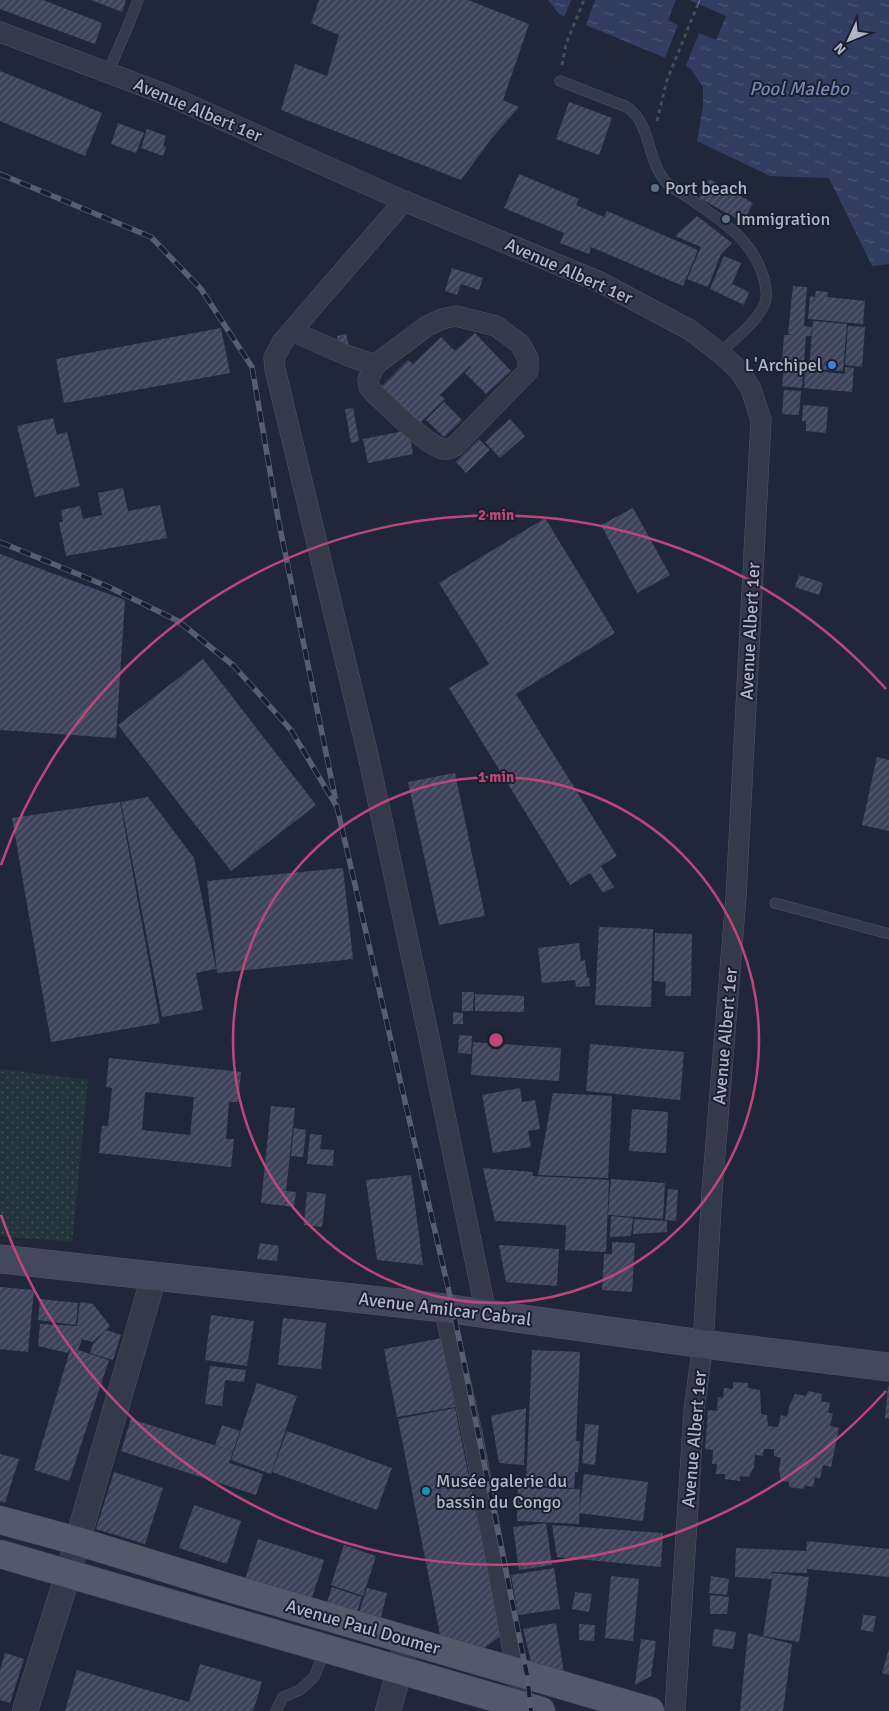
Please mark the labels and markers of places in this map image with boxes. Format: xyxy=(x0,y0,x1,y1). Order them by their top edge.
place label: Port beach xyxy=(665,177,747,199)
marker: Port beach xyxy=(649,182,661,194)
place label: Immigration xyxy=(736,208,830,230)
marker: Immigration xyxy=(720,213,732,225)
place label: L'Archipel xyxy=(745,354,822,376)
marker: L'Archipel xyxy=(826,359,838,371)
centre of rings xyxy=(487,1031,505,1049)
place label: Musée galerie du bassin du Congo xyxy=(436,1470,567,1513)
marker: Musée galerie du bassin du Congo xyxy=(420,1485,432,1497)

